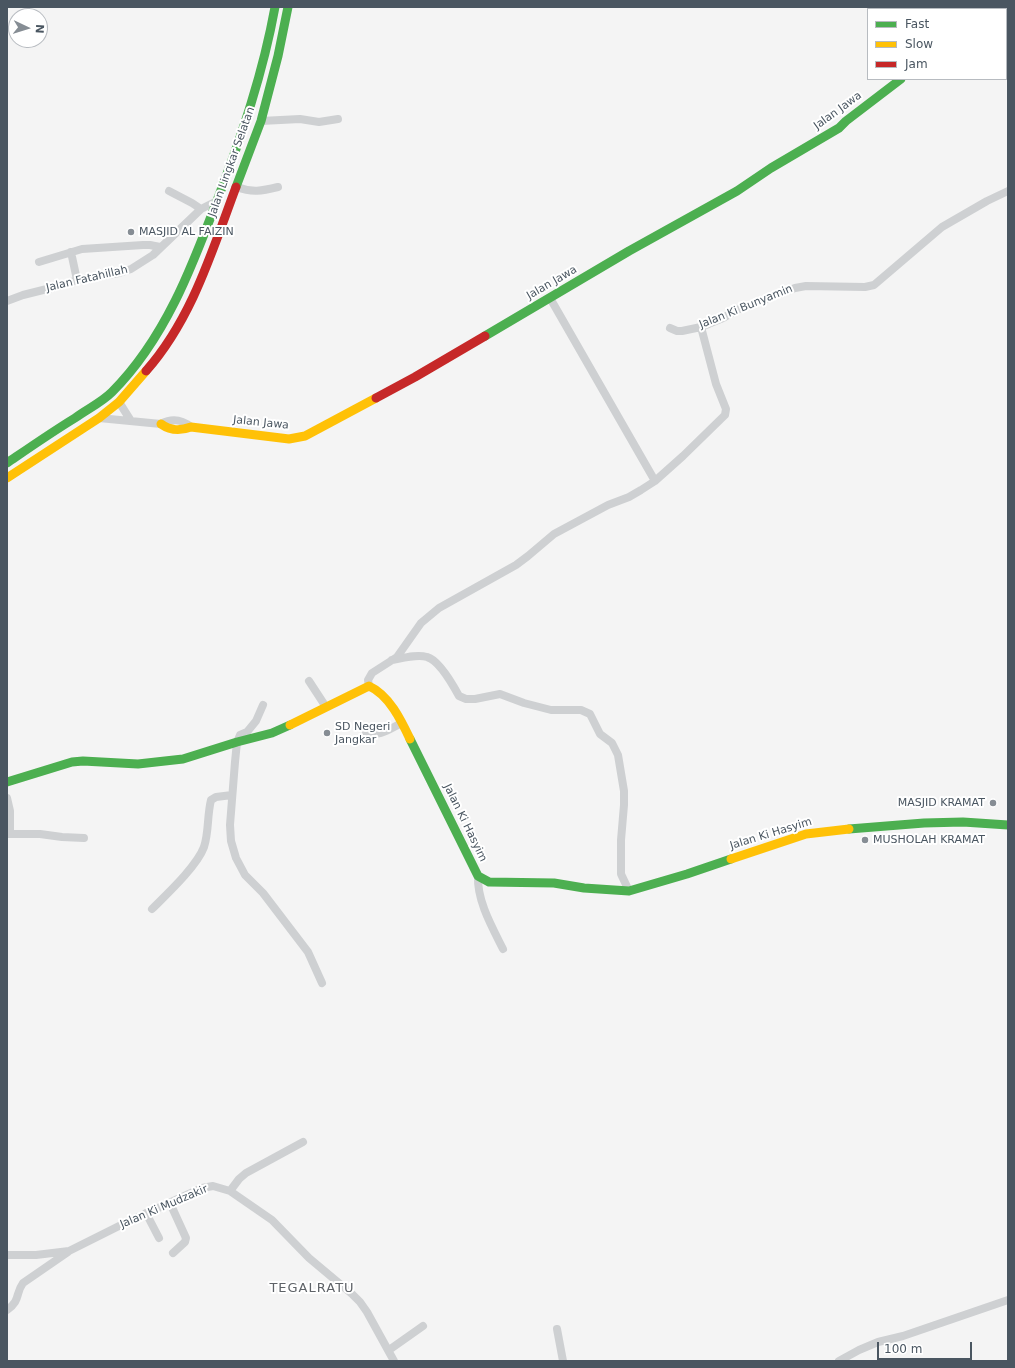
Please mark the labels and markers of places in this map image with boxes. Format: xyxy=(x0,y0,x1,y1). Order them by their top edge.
place label: MASJID AL FAIZIN xyxy=(139,225,234,239)
marker: MASJID AL FAIZIN xyxy=(126,227,136,237)
place label: SD Negeri Jangkar xyxy=(335,720,390,746)
marker: SD Negeri Jangkar xyxy=(322,728,332,738)
place label: MASJID KRAMAT xyxy=(898,796,985,810)
marker: MASJID KRAMAT xyxy=(988,798,998,808)
place label: MUSHOLAH KRAMAT xyxy=(873,833,985,847)
marker: MUSHOLAH KRAMAT xyxy=(860,835,870,845)

